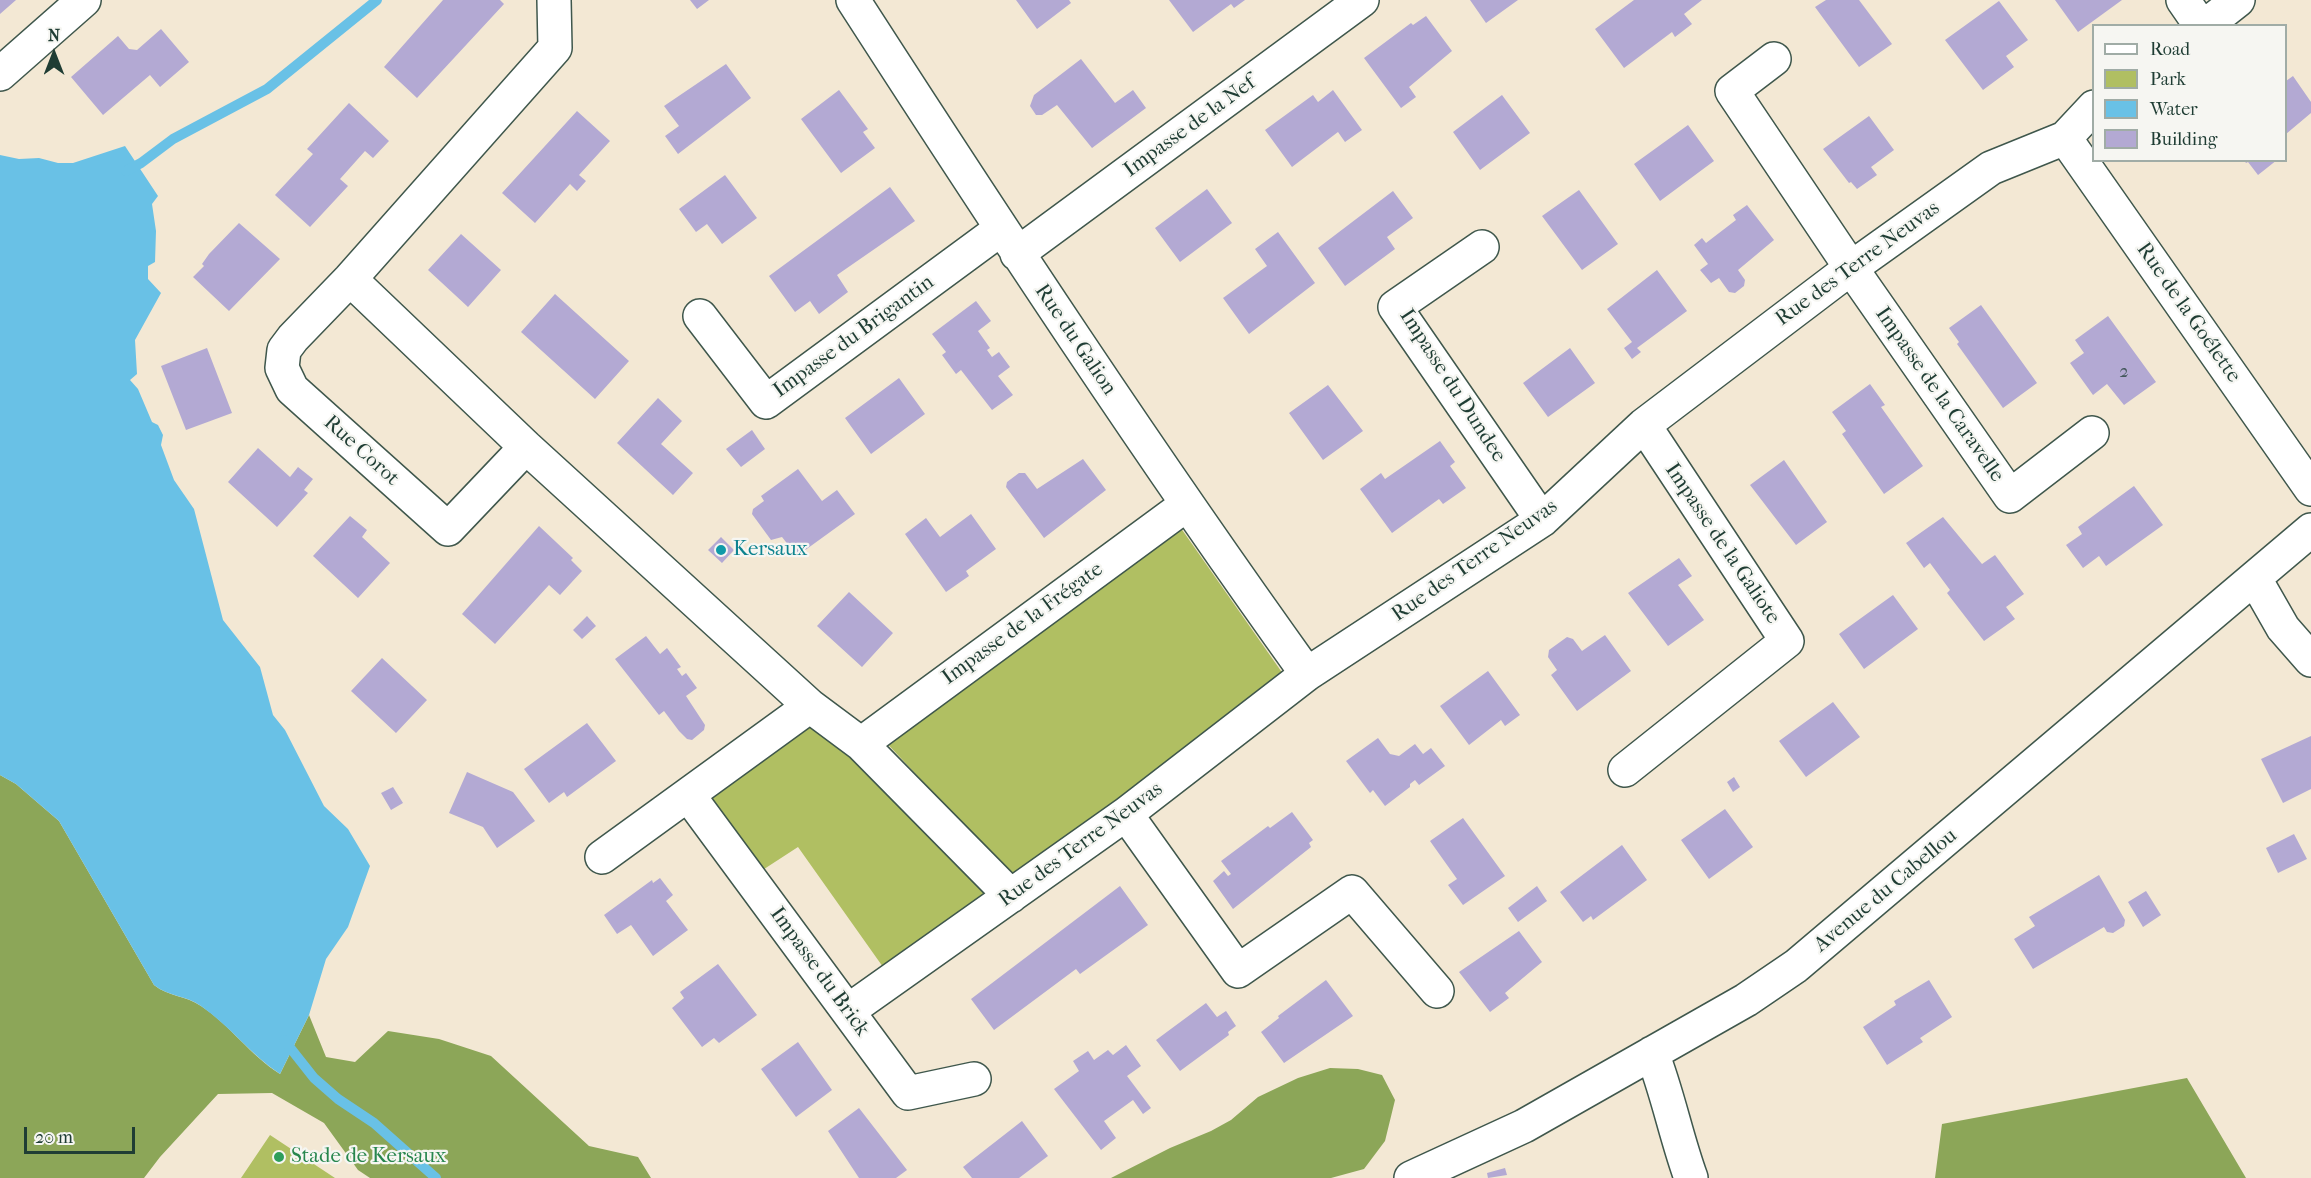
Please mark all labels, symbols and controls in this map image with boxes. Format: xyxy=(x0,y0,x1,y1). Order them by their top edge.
north arrow xyxy=(24,24,84,84)
legend xyxy=(2092,24,2287,162)
text: N xyxy=(48,26,60,45)
text: Road xyxy=(2150,39,2190,60)
text: Park xyxy=(2150,69,2186,90)
street label: Impasse de la Nef xyxy=(1119,71,1261,183)
text: Water xyxy=(2150,99,2198,120)
text: Building xyxy=(2150,129,2217,150)
street label: Rue des Terre Neuvas xyxy=(1771,196,1945,332)
street label: Rue de la Goélette xyxy=(2130,238,2246,388)
street label: Impasse du Brigantin xyxy=(769,270,939,404)
street label: Rue du Galion xyxy=(1029,280,1121,400)
street label: Impasse de la Caravelle xyxy=(1869,303,2009,487)
street label: Impasse du Dundee xyxy=(1393,305,1511,467)
house number: 2 xyxy=(2119,362,2129,384)
street label: Rue Corot xyxy=(318,411,404,491)
street label: Impasse de la Galiote xyxy=(1659,459,1785,629)
street label: Rue des Terre Neuvas xyxy=(1387,494,1563,628)
place label: Kersaux xyxy=(733,537,807,563)
marker: Kersaux xyxy=(714,543,728,557)
street label: Impasse de la Frégate xyxy=(938,557,1108,691)
street label: Rue des Terre Neuvas xyxy=(994,777,1168,913)
street label: Avenue du Cabellou xyxy=(1809,824,1963,958)
street label: Impasse du Brick xyxy=(764,902,874,1042)
scale bar xyxy=(27,1115,138,1153)
text: 20 m xyxy=(35,1127,73,1148)
place label: Stade de Kersaux xyxy=(291,1144,446,1170)
marker: Stade de Kersaux xyxy=(272,1150,286,1164)

